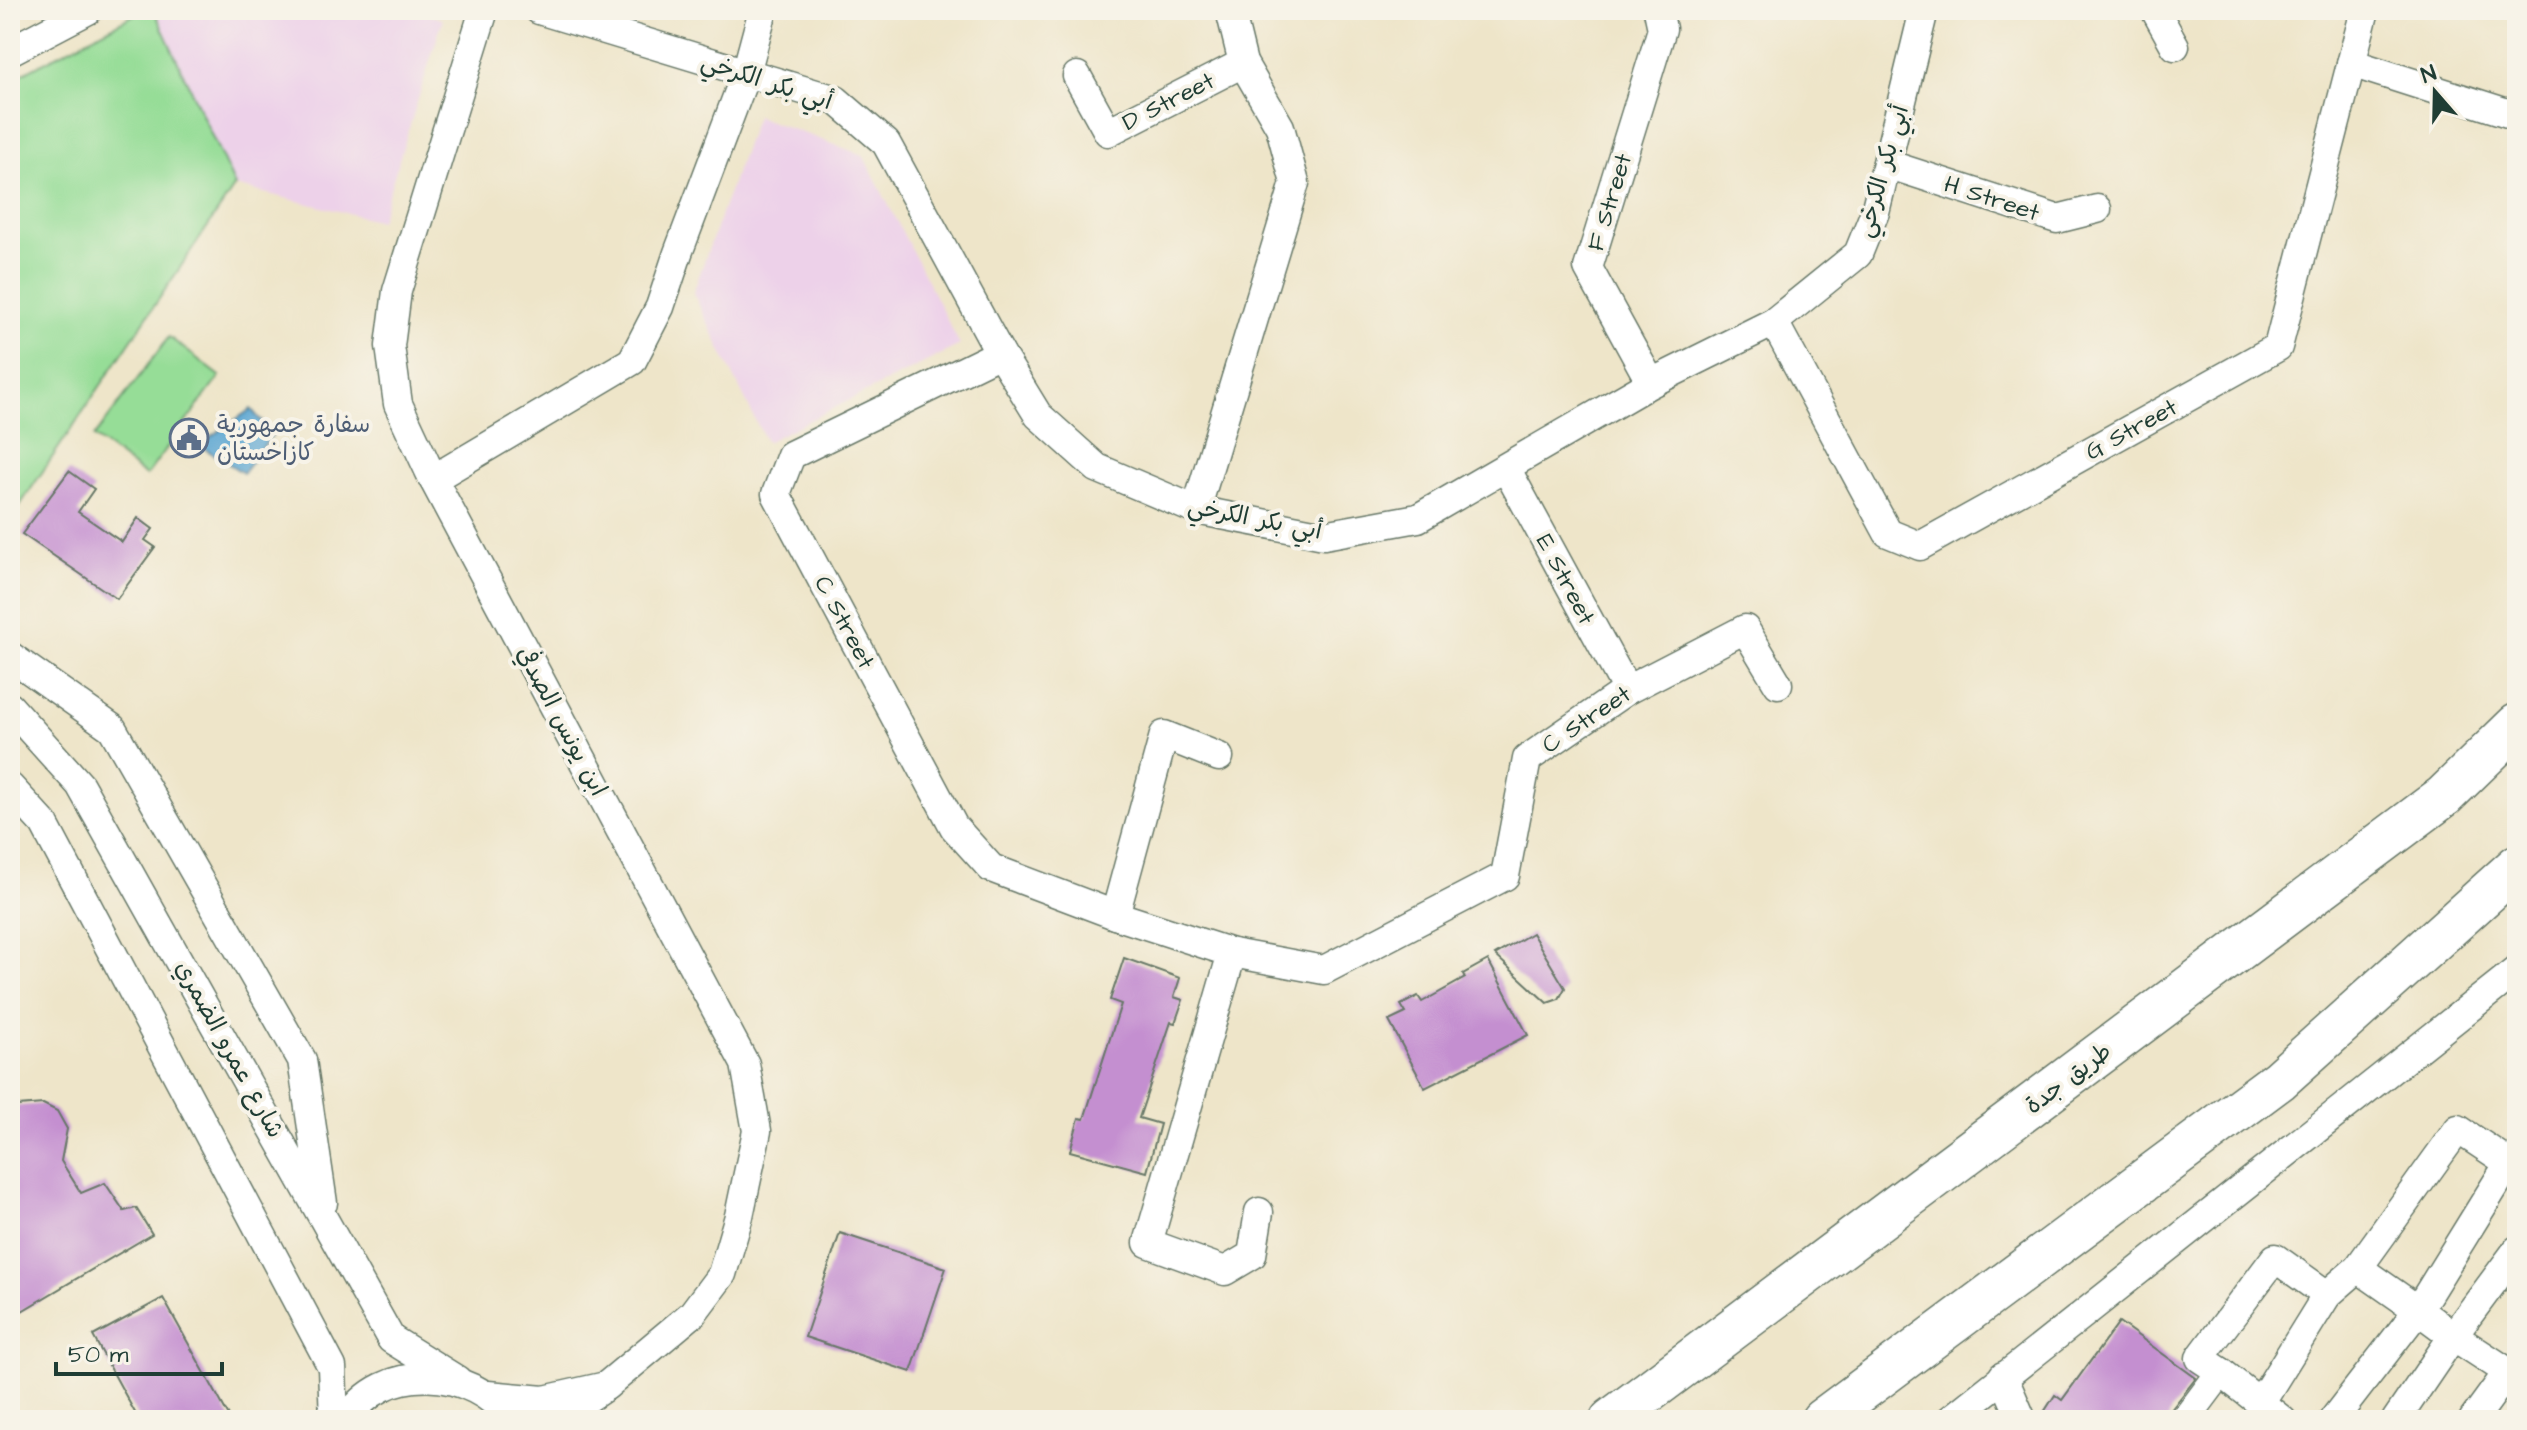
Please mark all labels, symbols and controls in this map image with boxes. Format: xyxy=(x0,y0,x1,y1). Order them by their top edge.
street label: أبي بكر الكرخي xyxy=(696,45,837,122)
north arrow xyxy=(2395,52,2475,132)
text: N xyxy=(2417,58,2441,92)
street label: D Street xyxy=(1117,64,1221,140)
street label: أبي بكر الكرخي xyxy=(1848,101,1921,242)
street label: F Street xyxy=(1579,149,1641,255)
street label: H Street xyxy=(1940,168,2044,230)
street label: G Street xyxy=(2079,391,2184,469)
place label: سفارة جمهورية كازاخستان xyxy=(217,408,370,470)
public building icon: سفارة جمهورية كازاخستان xyxy=(168,417,210,459)
street label: أبي بكر الكرخي xyxy=(1184,489,1325,552)
street label: E Street xyxy=(1527,528,1603,631)
street label: C Street xyxy=(805,570,883,675)
street label: ابن يونس الصدفي xyxy=(507,641,615,802)
street label: C Street xyxy=(1535,677,1638,762)
street label: شارع عمرو الضمري xyxy=(166,955,292,1144)
street label: طريق جدة xyxy=(2018,1035,2119,1123)
scale bar xyxy=(56,1326,222,1376)
text: 50 m xyxy=(68,1338,129,1372)

